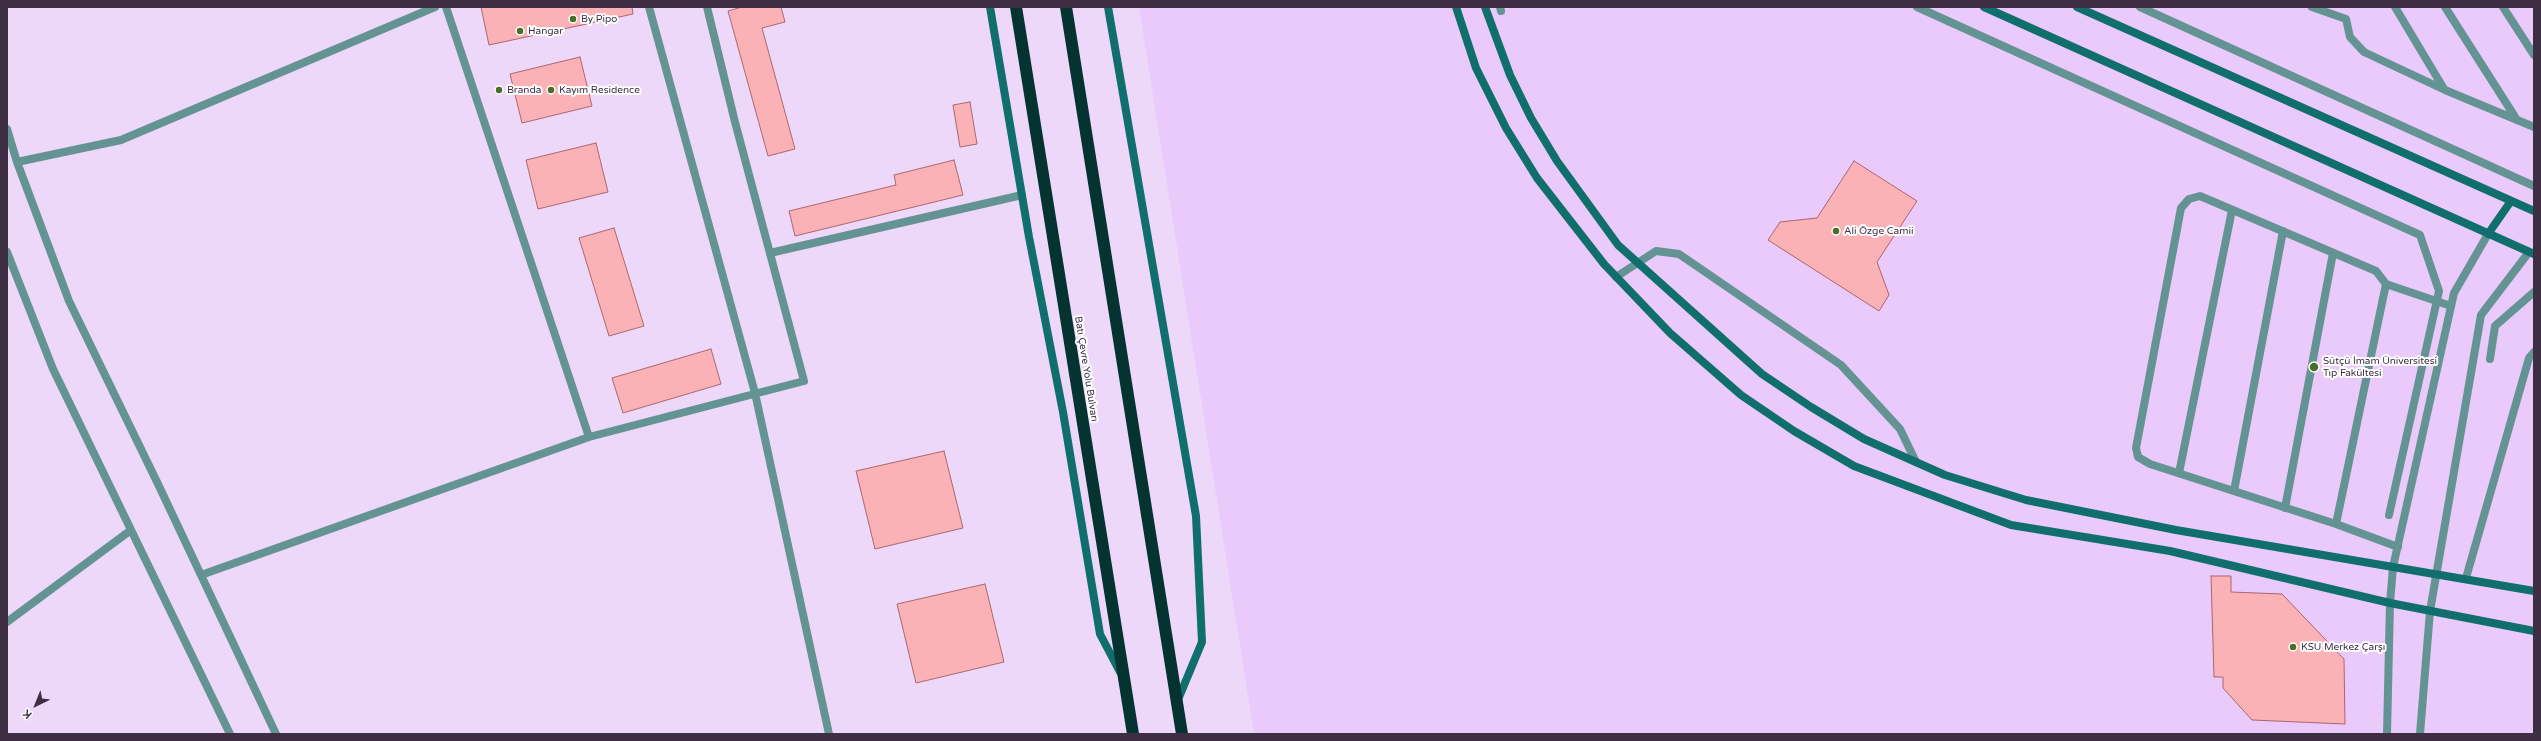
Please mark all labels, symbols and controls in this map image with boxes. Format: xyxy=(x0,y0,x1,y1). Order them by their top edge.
place label: By Pipo xyxy=(581,13,617,25)
marker: By Pipo xyxy=(568,14,578,24)
place label: Hangar xyxy=(528,25,563,37)
marker: Hangar xyxy=(515,26,525,36)
place label: Branda xyxy=(507,84,541,96)
place label: Kayım Residence xyxy=(559,84,640,96)
marker: Branda xyxy=(494,85,504,95)
marker: Kayım Residence xyxy=(546,85,556,95)
place label: Ali Özge Camii xyxy=(1844,225,1913,237)
marker: Ali Özge Camii xyxy=(1831,226,1841,236)
street label: Batı Çevre Yolu Bulvarı xyxy=(1072,315,1100,423)
place label: Sütçü İmam Üniversitesi Tıp Fakültesi xyxy=(2323,355,2437,378)
marker: Sütçü İmam Üniversitesi Tıp Fakültesi xyxy=(2308,361,2320,373)
place label: KSU Merkez Çarşı xyxy=(2301,641,2385,653)
marker: KSU Merkez Çarşı xyxy=(2288,642,2298,652)
north arrow xyxy=(16,685,56,725)
text: K xyxy=(20,707,35,721)

